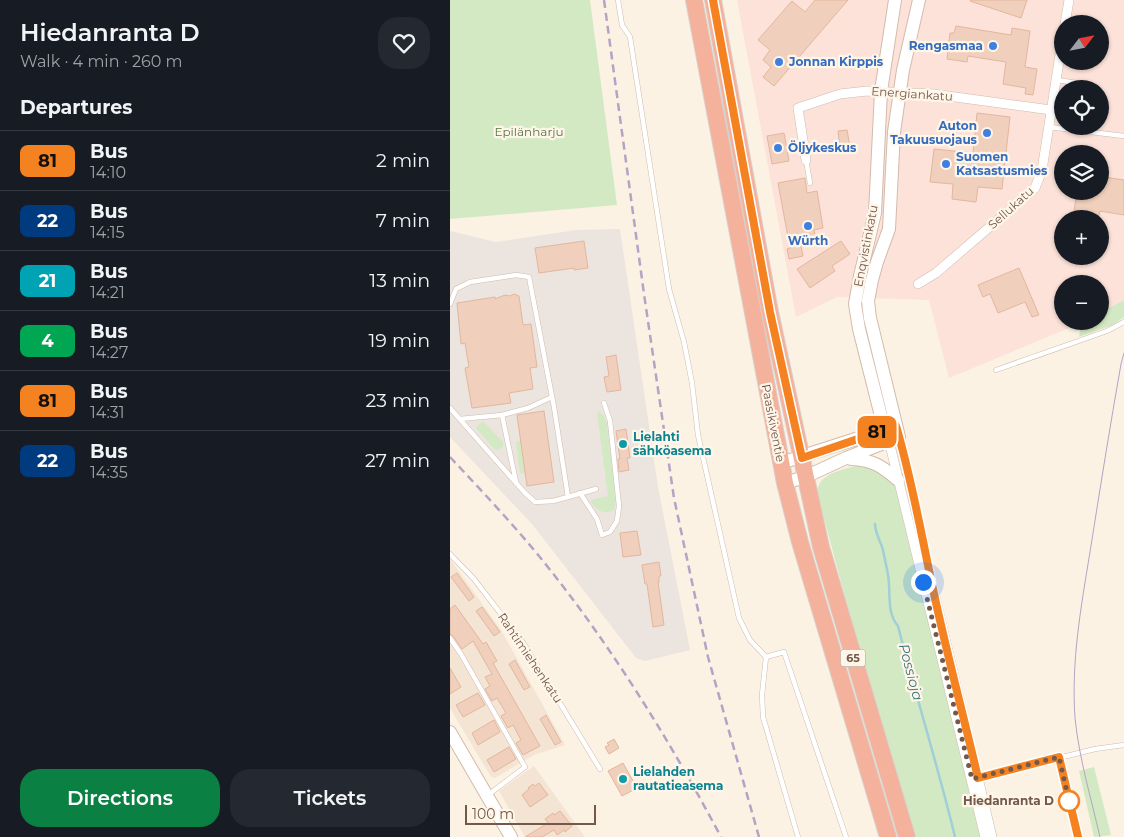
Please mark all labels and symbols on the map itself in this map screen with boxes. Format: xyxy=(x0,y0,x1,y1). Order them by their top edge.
north arrow xyxy=(1054,15,1109,70)
place label: Rengasmaa xyxy=(909,38,983,53)
marker: Rengasmaa xyxy=(987,40,999,52)
place label: Jonnan Kirppis xyxy=(788,54,884,69)
marker: Jonnan Kirppis xyxy=(773,56,785,68)
street label: Energiankatu xyxy=(871,83,953,104)
place label: Auton Takuusuojaus xyxy=(890,118,978,147)
park label: Epilänharju xyxy=(494,124,564,139)
marker: Auton Takuusuojaus xyxy=(981,127,993,139)
place label: Öljykeskus xyxy=(788,140,857,155)
marker: Öljykeskus xyxy=(772,142,784,154)
place label: Suomen Katsastusmies xyxy=(956,149,1048,178)
marker: Suomen Katsastusmies xyxy=(940,158,952,170)
street label: Sellukatu xyxy=(985,183,1037,232)
street label: Enqvistinkatu xyxy=(850,204,881,288)
marker: Würth xyxy=(802,220,814,232)
place label: Würth xyxy=(788,233,828,248)
street label: Paasikiventie xyxy=(759,383,788,463)
line badge: 81 xyxy=(854,416,900,448)
place label: Lielahti sähköasema xyxy=(633,429,712,458)
marker: Lielahti sähköasema xyxy=(617,438,629,450)
your location xyxy=(911,570,936,595)
street label: Rahtimiehenkatu xyxy=(495,610,566,706)
water label: Possioja xyxy=(895,642,927,702)
road number: 65 xyxy=(840,650,866,666)
place label: Lielahden rautatieasema xyxy=(633,764,723,793)
marker: Lielahden rautatieasema xyxy=(617,773,629,785)
marker: Hiedanranta D xyxy=(1058,790,1080,812)
place label: Hiedanranta D xyxy=(963,793,1054,808)
scale bar xyxy=(465,802,596,825)

